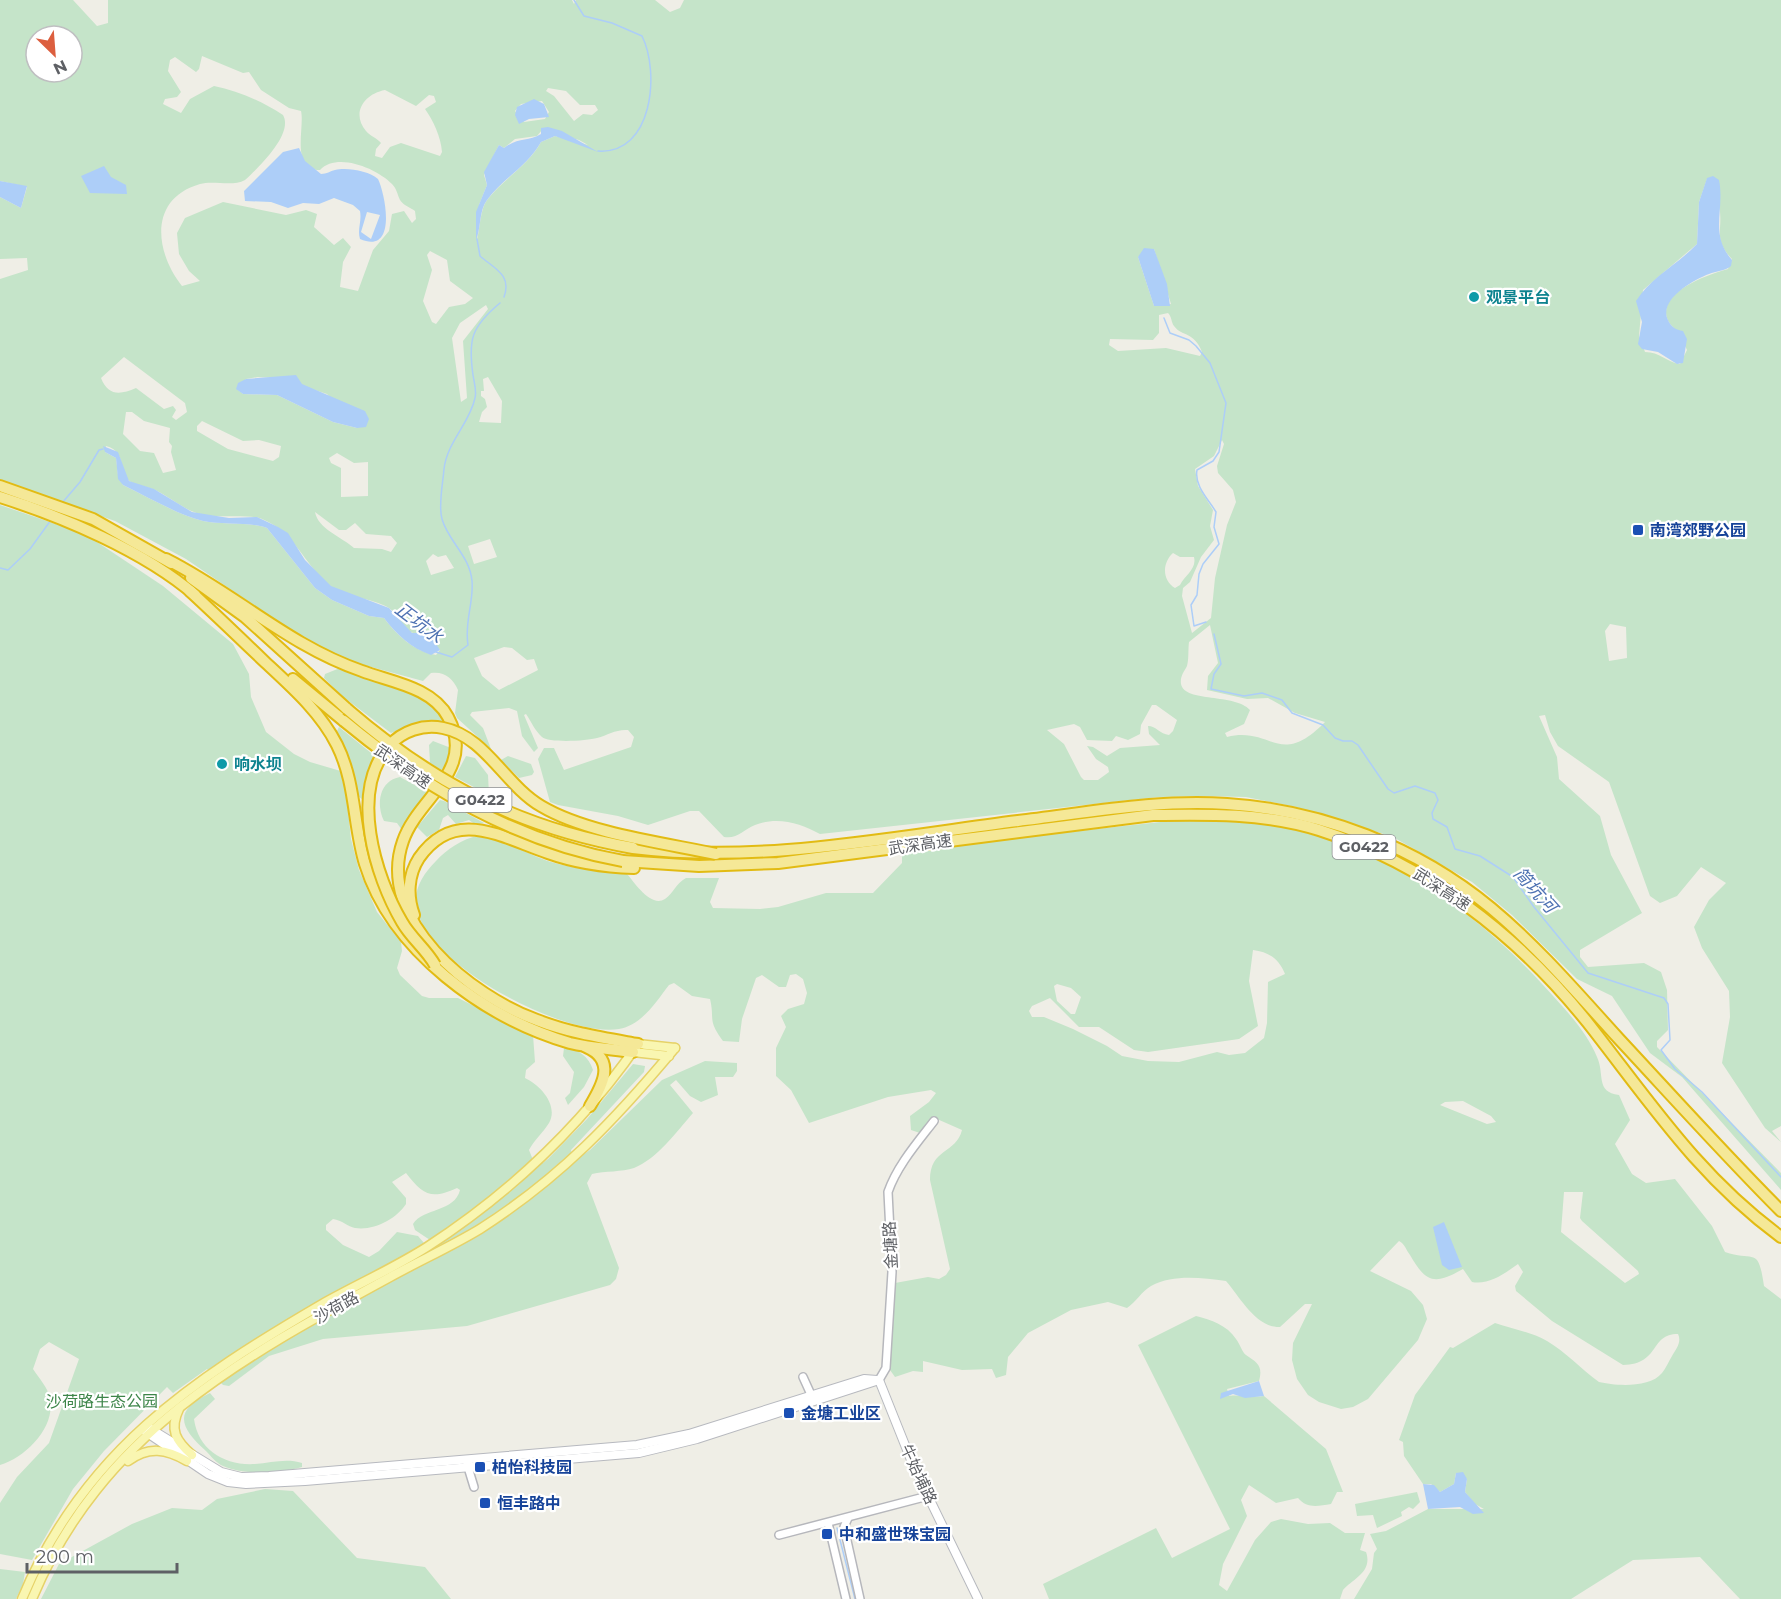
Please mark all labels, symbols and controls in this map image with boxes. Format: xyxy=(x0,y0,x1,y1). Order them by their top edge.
north arrow xyxy=(24,24,84,84)
text: N xyxy=(50,56,70,78)
place label: 观景平台 xyxy=(1486,288,1550,307)
marker: 观景平台 xyxy=(1467,290,1481,304)
place label: 南湾郊野公园 xyxy=(1650,521,1746,540)
marker: 南湾郊野公园 xyxy=(1631,523,1645,537)
water label: 正坑水 xyxy=(391,598,448,649)
street label: 武深高速 xyxy=(371,740,434,793)
place label: 响水坝 xyxy=(234,755,282,774)
marker: 响水坝 xyxy=(215,757,229,771)
road number: G0422 xyxy=(448,788,512,812)
street label: 武深高速 xyxy=(887,831,953,858)
road number: G0422 xyxy=(1332,835,1396,859)
water label: 简坑河 xyxy=(1509,863,1563,920)
street label: 武深高速 xyxy=(1410,864,1474,915)
street label: 金塘路 xyxy=(880,1221,901,1269)
street label: 沙荷路 xyxy=(311,1287,362,1327)
park label: 沙荷路生态公园 xyxy=(46,1392,158,1411)
place label: 金塘工业区 xyxy=(801,1404,881,1423)
marker: 金塘工业区 xyxy=(782,1406,796,1420)
street label: 牛始埔路 xyxy=(896,1441,941,1507)
place label: 柏怡科技园 xyxy=(492,1458,572,1477)
marker: 柏怡科技园 xyxy=(473,1460,487,1474)
place label: 恒丰路中 xyxy=(497,1494,561,1513)
marker: 恒丰路中 xyxy=(478,1496,492,1510)
place label: 中和盛世珠宝园 xyxy=(839,1525,951,1544)
marker: 中和盛世珠宝园 xyxy=(820,1527,834,1541)
scale bar xyxy=(27,1536,177,1574)
text: 200 m xyxy=(36,1546,94,1568)

